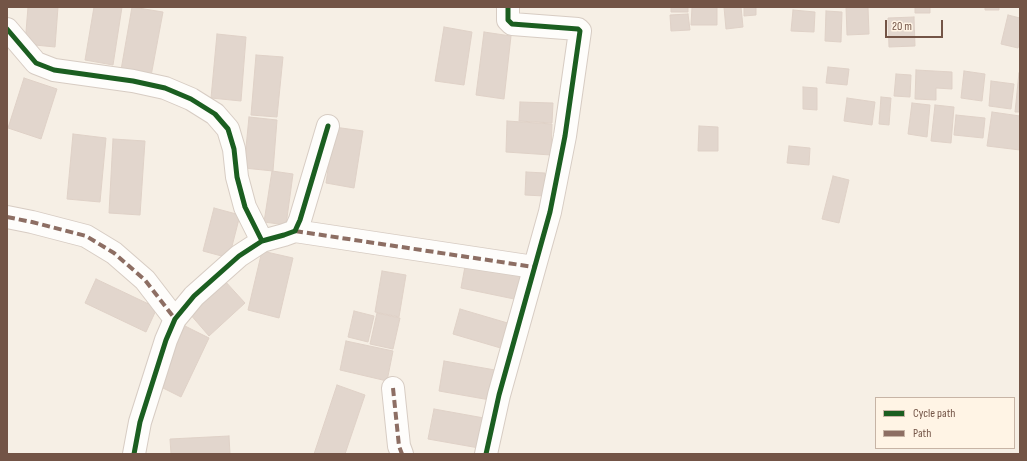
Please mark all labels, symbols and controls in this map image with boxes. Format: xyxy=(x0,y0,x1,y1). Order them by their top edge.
scale bar xyxy=(887,12,945,38)
text: 20 m xyxy=(892,19,912,34)
legend xyxy=(875,397,1015,449)
text: Cycle path xyxy=(913,406,955,421)
text: Path xyxy=(913,426,931,441)

